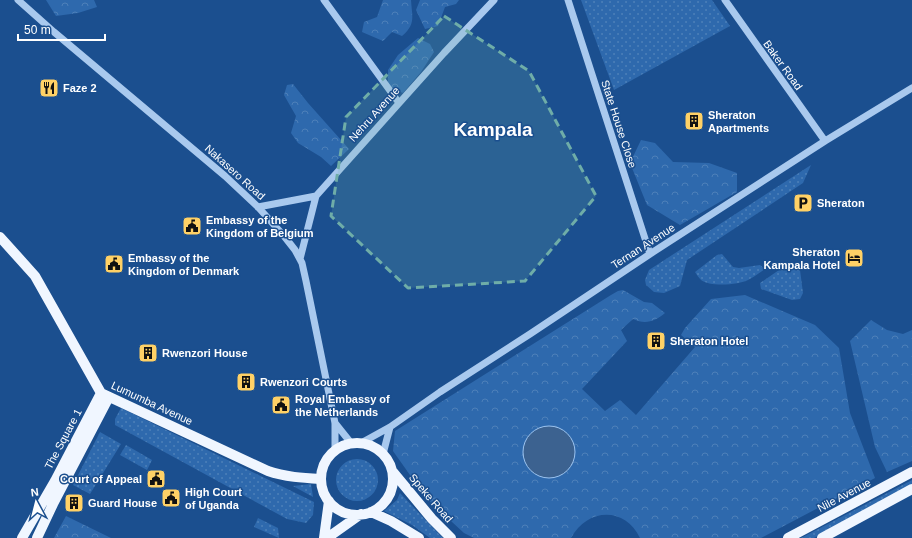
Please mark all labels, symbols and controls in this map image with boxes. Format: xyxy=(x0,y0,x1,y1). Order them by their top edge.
scale bar xyxy=(18,16,105,42)
text: 50 m xyxy=(24,23,51,37)
street label: Baker Road xyxy=(761,38,805,92)
restaurant icon: Faze 2 xyxy=(38,77,60,99)
street label: State House Close xyxy=(599,79,639,169)
place label: Faze 2 xyxy=(63,82,97,94)
street label: Nehru Avenue xyxy=(346,84,402,144)
place label: Sheraton Apartments xyxy=(708,109,769,134)
building icon: Sheraton Apartments xyxy=(683,110,705,132)
district label: Kampala xyxy=(453,119,533,140)
street label: Nakasero Road xyxy=(203,142,267,202)
parking icon: Sheraton xyxy=(792,192,814,214)
place label: Sheraton xyxy=(817,197,865,209)
place label: Embassy of the Kingdom of Belgium xyxy=(206,214,314,239)
public building icon: Embassy of the Kingdom of Belgium xyxy=(181,215,203,237)
street label: Ternan Avenue xyxy=(609,221,677,271)
place label: Sheraton Kampala Hotel xyxy=(764,246,840,271)
hotel icon: Sheraton Kampala Hotel xyxy=(843,247,865,269)
place label: Embassy of the Kingdom of Denmark xyxy=(128,252,240,277)
public building icon: Embassy of the Kingdom of Denmark xyxy=(103,253,125,275)
building icon: Sheraton Hotel xyxy=(645,330,667,352)
place label: Sheraton Hotel xyxy=(670,335,748,347)
building icon: Rwenzori House xyxy=(137,342,159,364)
place label: Rwenzori House xyxy=(162,347,248,359)
building icon: Rwenzori Courts xyxy=(235,371,257,393)
place label: Rwenzori Courts xyxy=(260,376,347,388)
street label: Lumumba Avenue xyxy=(109,379,195,427)
place label: Royal Embassy of the Netherlands xyxy=(295,393,390,418)
public building icon: Royal Embassy of the Netherlands xyxy=(270,394,292,416)
street label: The Square 1 xyxy=(42,407,84,471)
public building icon: Court of Appeal xyxy=(145,468,167,490)
street label: Speke Road xyxy=(407,471,455,525)
place label: Court of Appeal xyxy=(60,473,142,485)
street label: Nile Avenue xyxy=(815,476,873,514)
north arrow xyxy=(16,482,56,522)
text: N xyxy=(30,486,40,499)
place label: High Court of Uganda xyxy=(185,486,242,511)
public building icon: High Court of Uganda xyxy=(160,487,182,509)
building icon: Guard House xyxy=(63,492,85,514)
place label: Guard House xyxy=(88,497,157,509)

